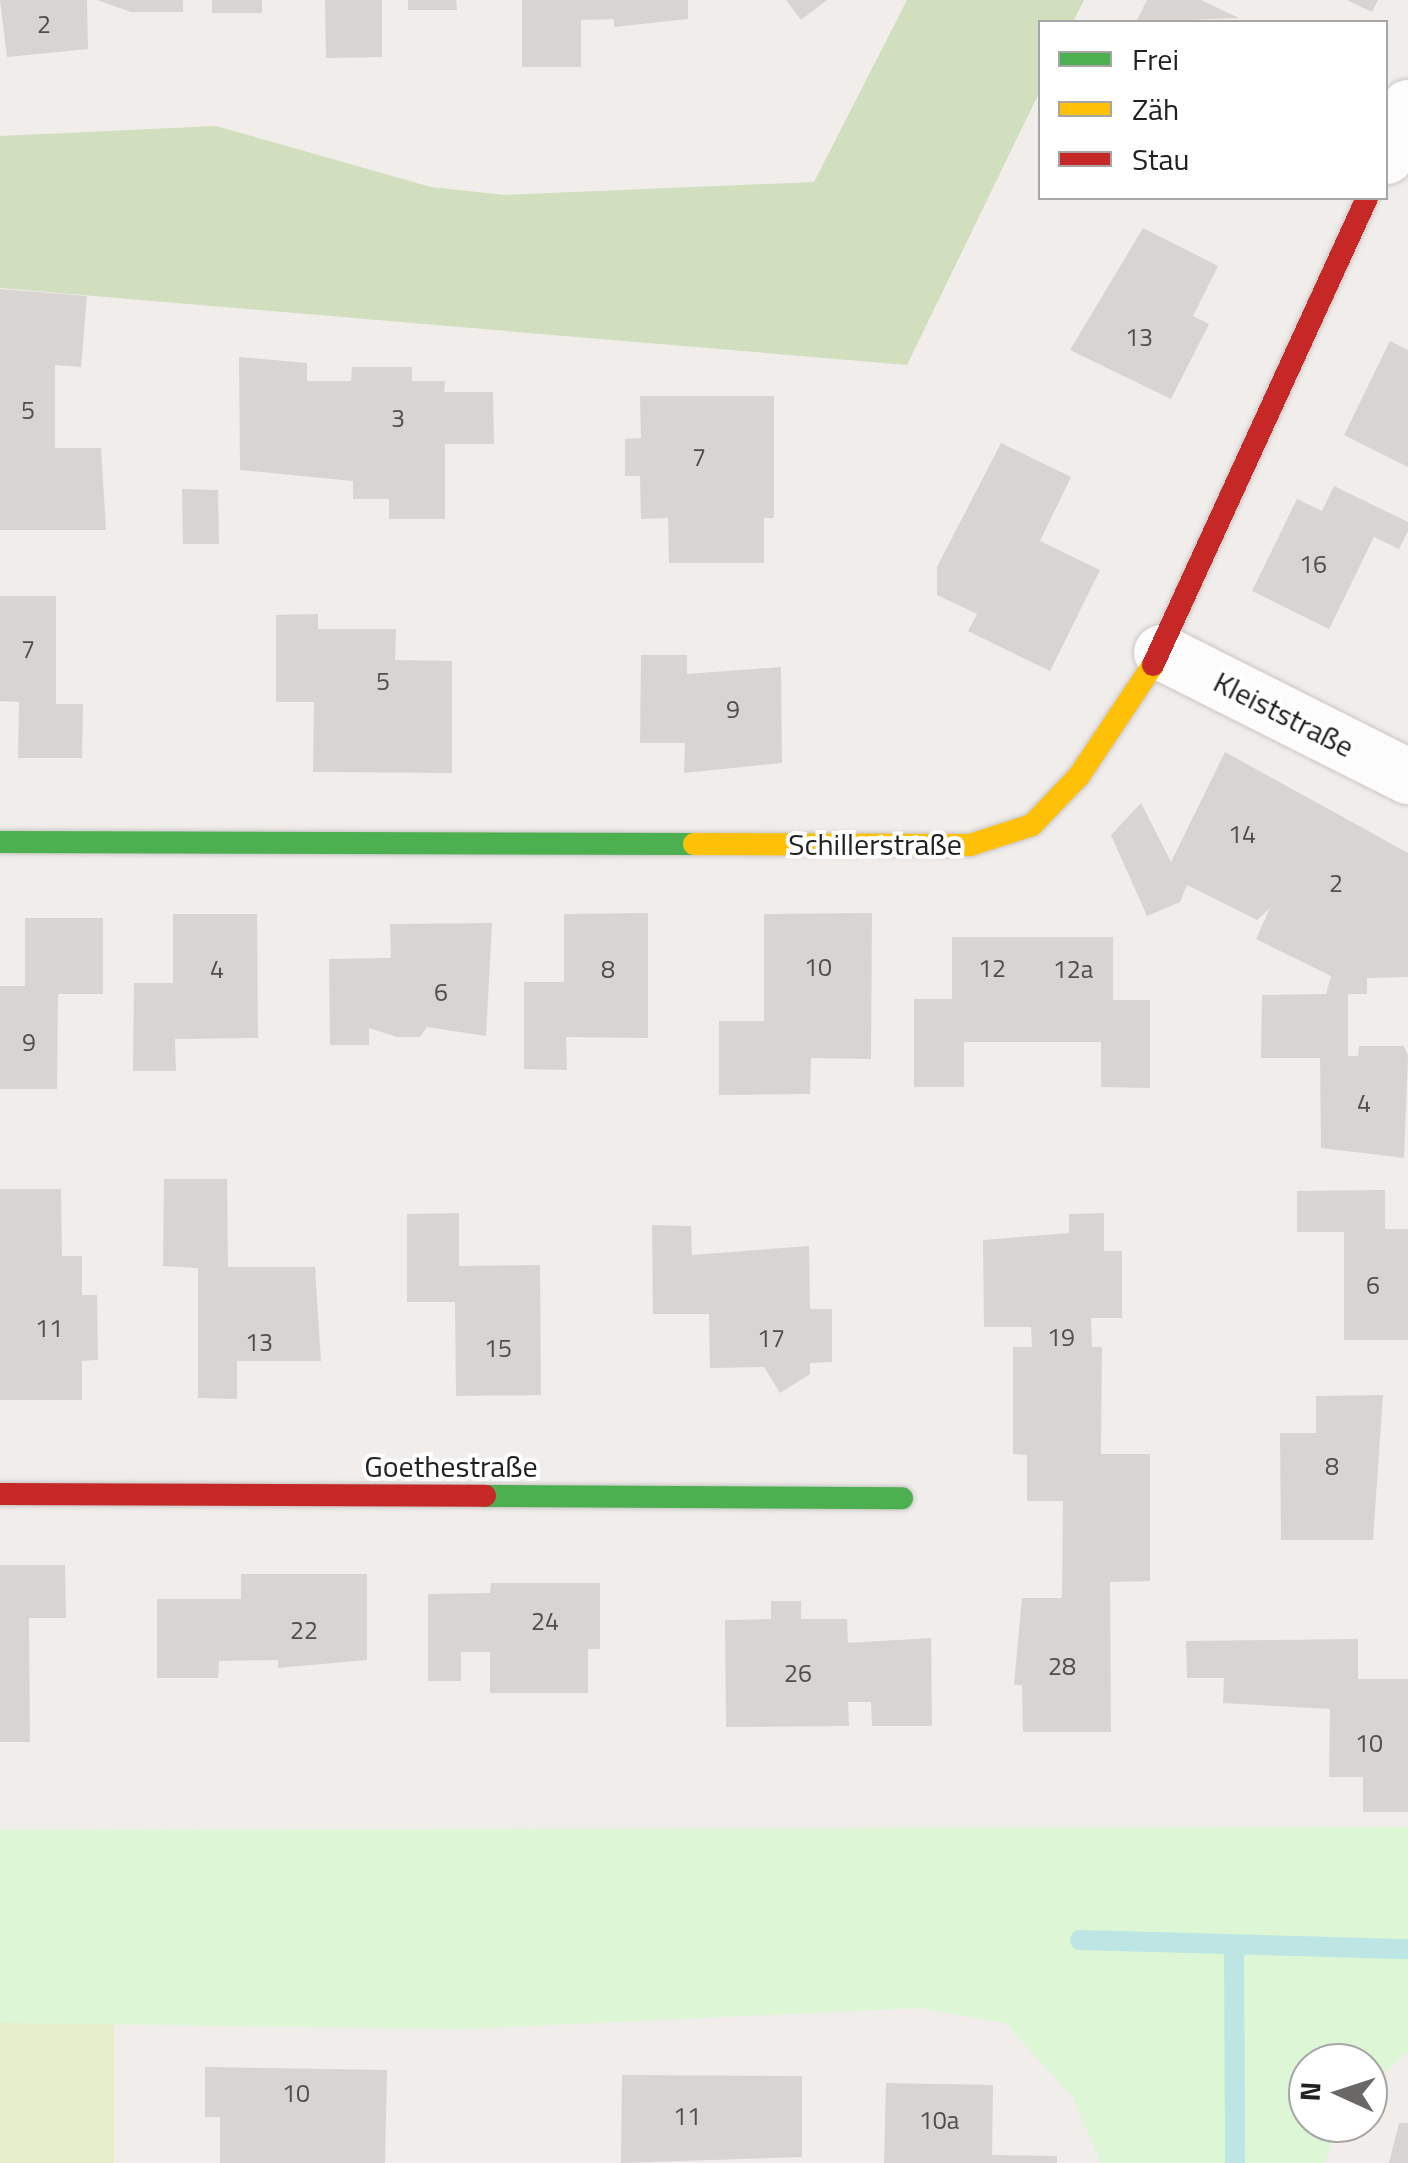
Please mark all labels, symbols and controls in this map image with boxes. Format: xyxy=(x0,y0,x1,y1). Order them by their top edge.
house number: 2 xyxy=(37,9,51,39)
legend xyxy=(1038,20,1388,200)
text: Frei xyxy=(1132,36,1179,82)
text: Zäh xyxy=(1132,86,1179,132)
text: Stau xyxy=(1132,136,1189,182)
house number: 13 xyxy=(1125,322,1153,352)
house number: 5 xyxy=(21,395,35,425)
house number: 3 xyxy=(391,403,405,433)
house number: 7 xyxy=(692,442,706,472)
house number: 16 xyxy=(1299,549,1327,579)
house number: 7 xyxy=(21,634,35,664)
street label: Kleiststraße xyxy=(1208,663,1360,765)
house number: 5 xyxy=(376,666,390,696)
house number: 9 xyxy=(726,694,740,724)
house number: 14 xyxy=(1228,819,1256,849)
street label: Schillerstraße xyxy=(788,826,962,862)
house number: 2 xyxy=(1329,868,1343,898)
house number: 10 xyxy=(804,952,832,982)
house number: 12 xyxy=(978,953,1006,983)
house number: 4 xyxy=(210,954,224,984)
house number: 8 xyxy=(601,954,615,984)
house number: 12a xyxy=(1053,954,1093,984)
house number: 6 xyxy=(434,977,448,1007)
house number: 9 xyxy=(22,1027,36,1057)
house number: 4 xyxy=(1357,1088,1371,1118)
house number: 6 xyxy=(1366,1270,1380,1300)
house number: 11 xyxy=(35,1313,63,1343)
house number: 19 xyxy=(1047,1322,1075,1352)
house number: 17 xyxy=(757,1323,785,1353)
house number: 13 xyxy=(245,1327,273,1357)
house number: 15 xyxy=(484,1333,512,1363)
street label: Goethestraße xyxy=(364,1448,538,1484)
house number: 8 xyxy=(1325,1451,1339,1481)
house number: 24 xyxy=(531,1606,559,1636)
house number: 22 xyxy=(290,1615,318,1645)
house number: 28 xyxy=(1048,1651,1076,1681)
house number: 26 xyxy=(784,1658,812,1688)
house number: 10 xyxy=(1355,1728,1383,1758)
north arrow xyxy=(1288,2043,1388,2143)
house number: 10 xyxy=(282,2078,310,2108)
text: N xyxy=(1288,2081,1332,2102)
house number: 11 xyxy=(673,2101,701,2131)
house number: 10a xyxy=(919,2105,959,2135)

